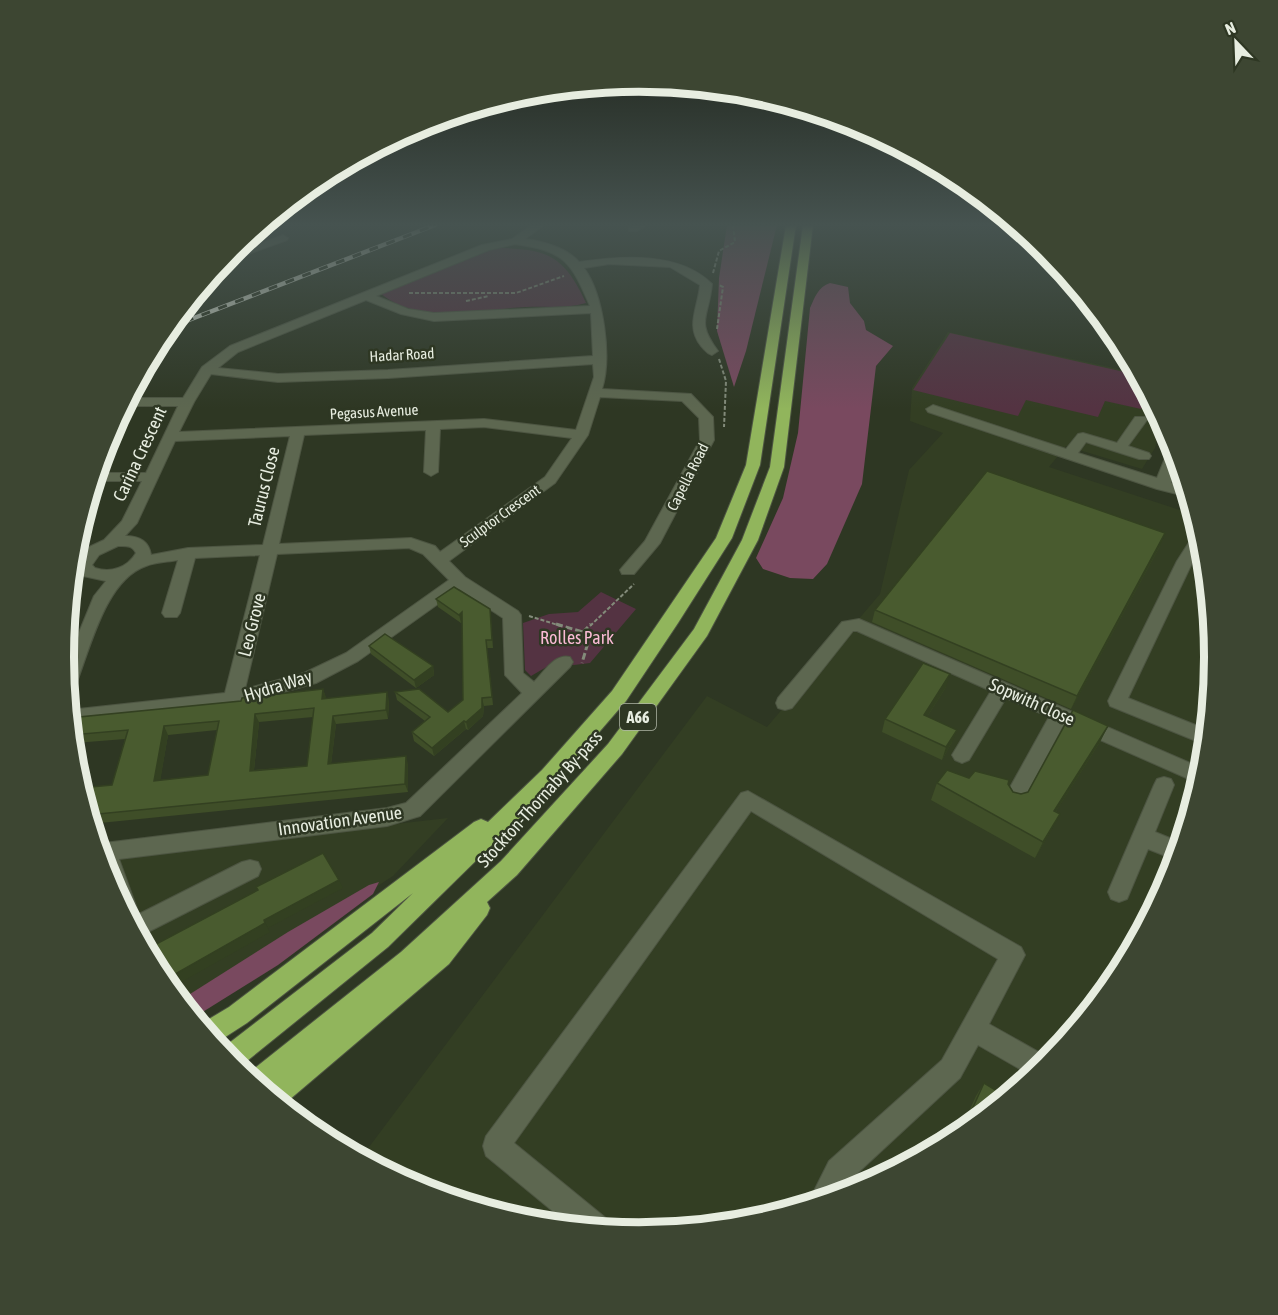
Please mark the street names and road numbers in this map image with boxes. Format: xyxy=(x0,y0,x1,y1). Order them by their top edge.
street label: Hadar Road xyxy=(369,344,435,365)
street label: Pegasus Avenue xyxy=(329,401,419,422)
street label: Carina Crescent xyxy=(108,403,171,505)
street label: Capella Road xyxy=(663,440,712,513)
street label: Taurus Close xyxy=(243,444,284,529)
street label: Sculptor Crescent xyxy=(456,481,543,550)
street label: Leo Grove xyxy=(234,591,270,659)
street label: Hydra Way xyxy=(241,665,315,706)
street label: Sopwith Close xyxy=(986,673,1078,730)
road number: A66 xyxy=(620,704,656,730)
street label: Stockton-Thornaby By-pass xyxy=(473,726,607,871)
street label: Innovation Avenue xyxy=(277,801,403,840)

